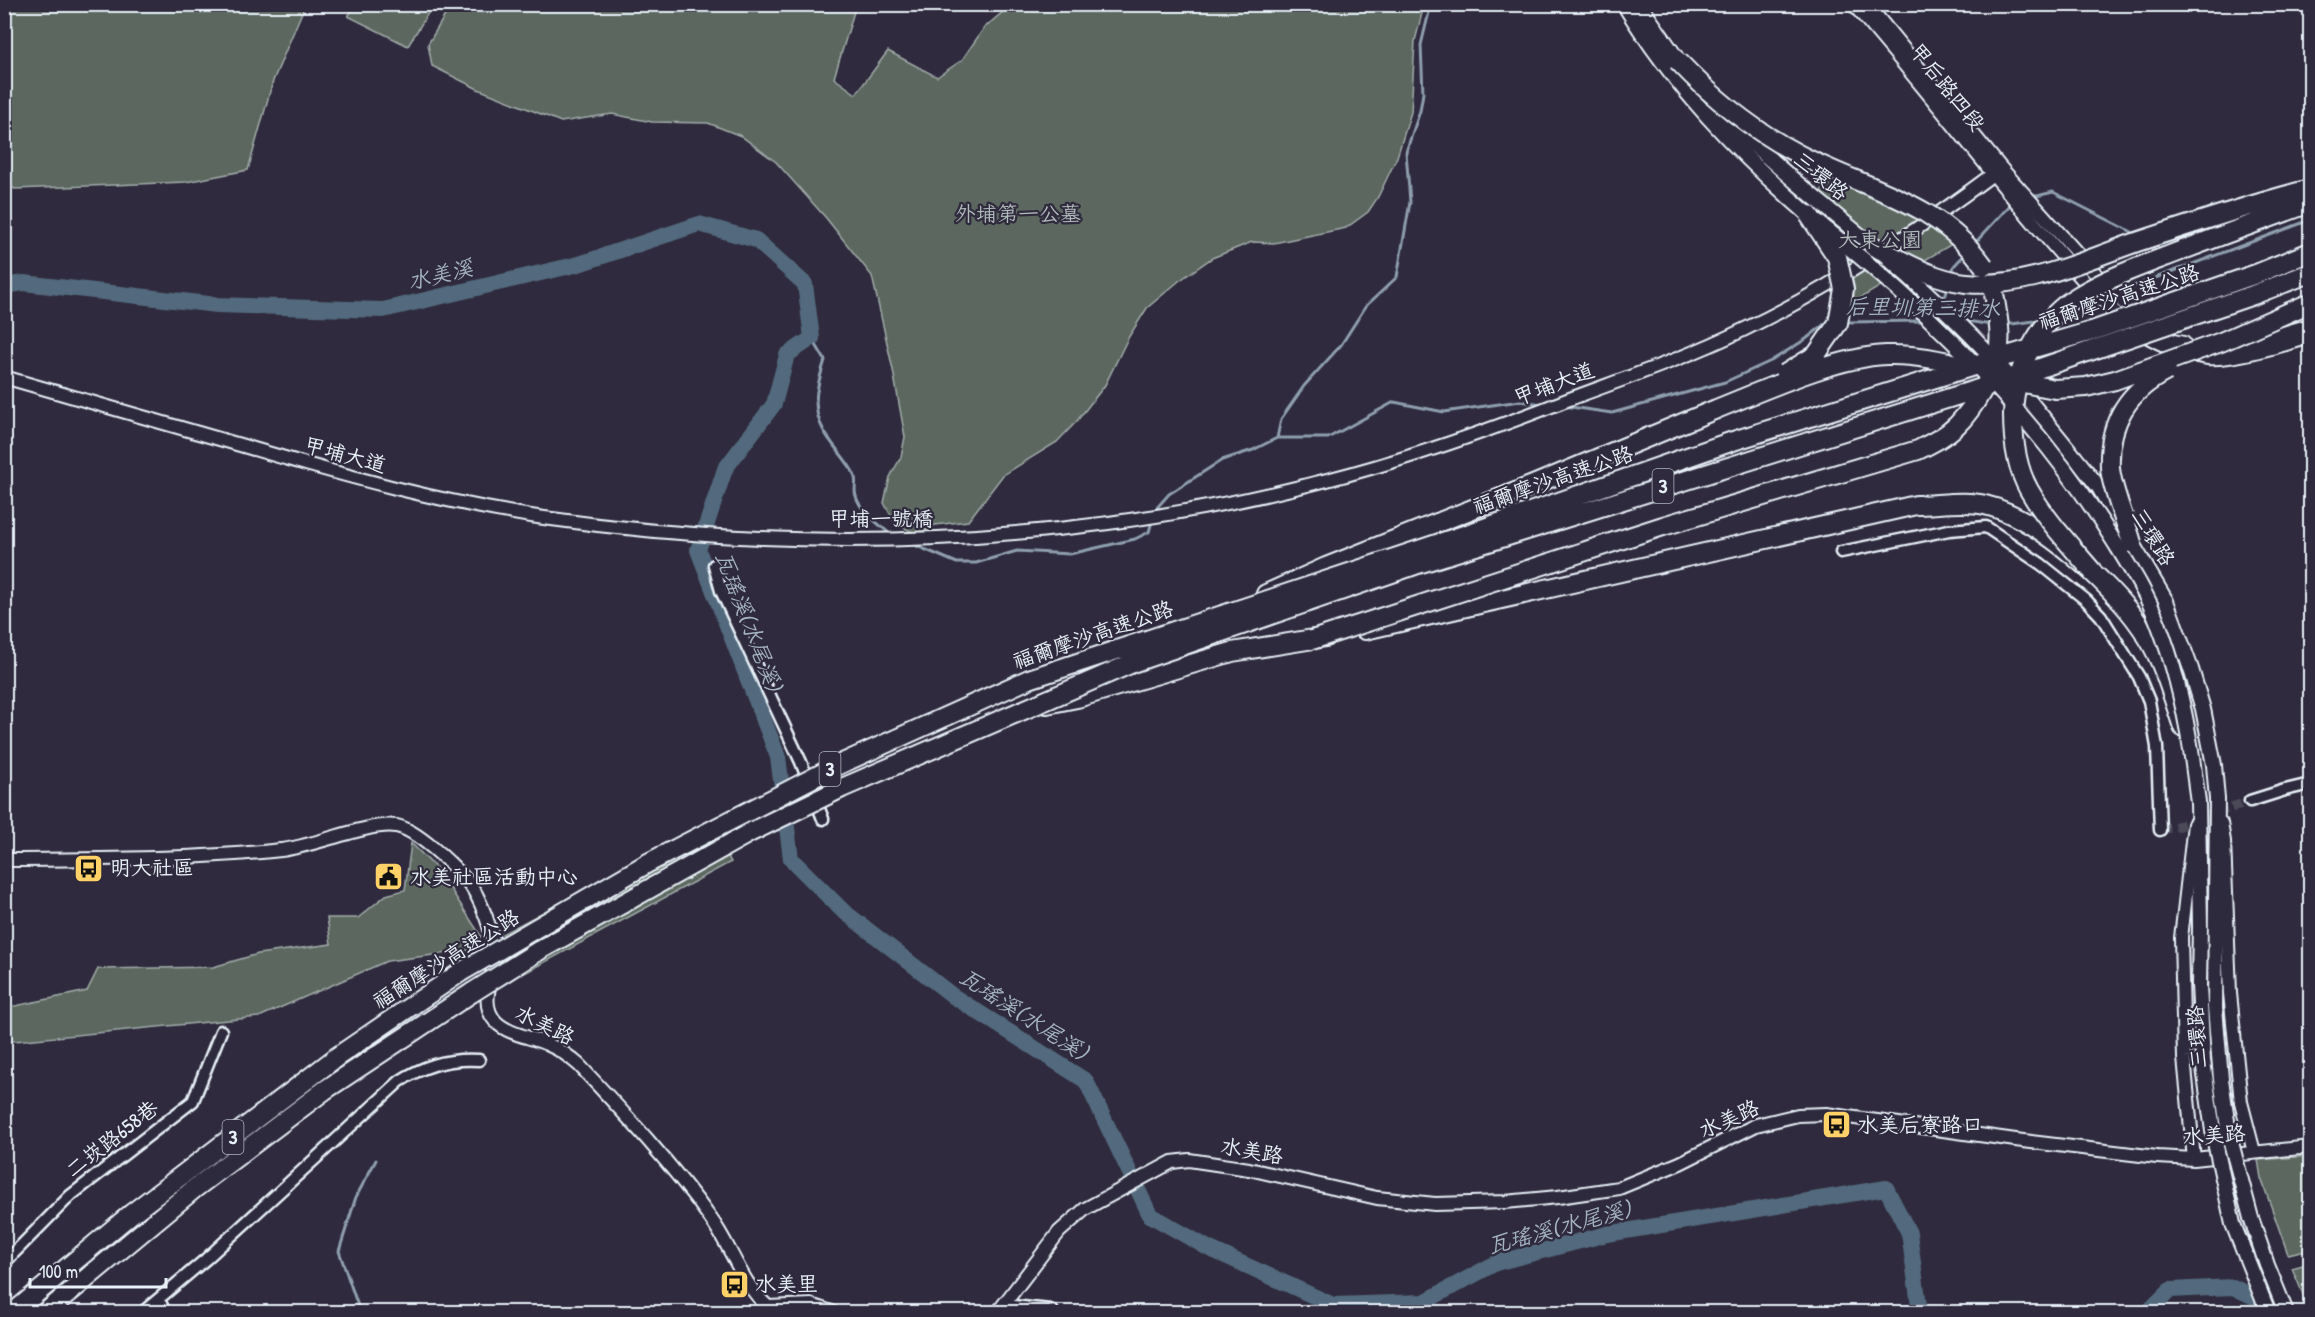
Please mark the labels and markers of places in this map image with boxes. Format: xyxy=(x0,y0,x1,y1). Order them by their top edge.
bus stop icon: 明大社區 xyxy=(73,852,105,884)
place label: 明大社區 xyxy=(110,853,194,882)
public building icon: 水美社區活動中心 xyxy=(373,861,405,893)
place label: 水美社區活動中心 xyxy=(410,862,578,891)
bus stop icon: 水美后寮路口 xyxy=(1820,1109,1852,1141)
place label: 水美后寮路口 xyxy=(1857,1110,1983,1139)
bus stop icon: 水美里 xyxy=(718,1268,750,1300)
place label: 水美里 xyxy=(755,1269,818,1298)

